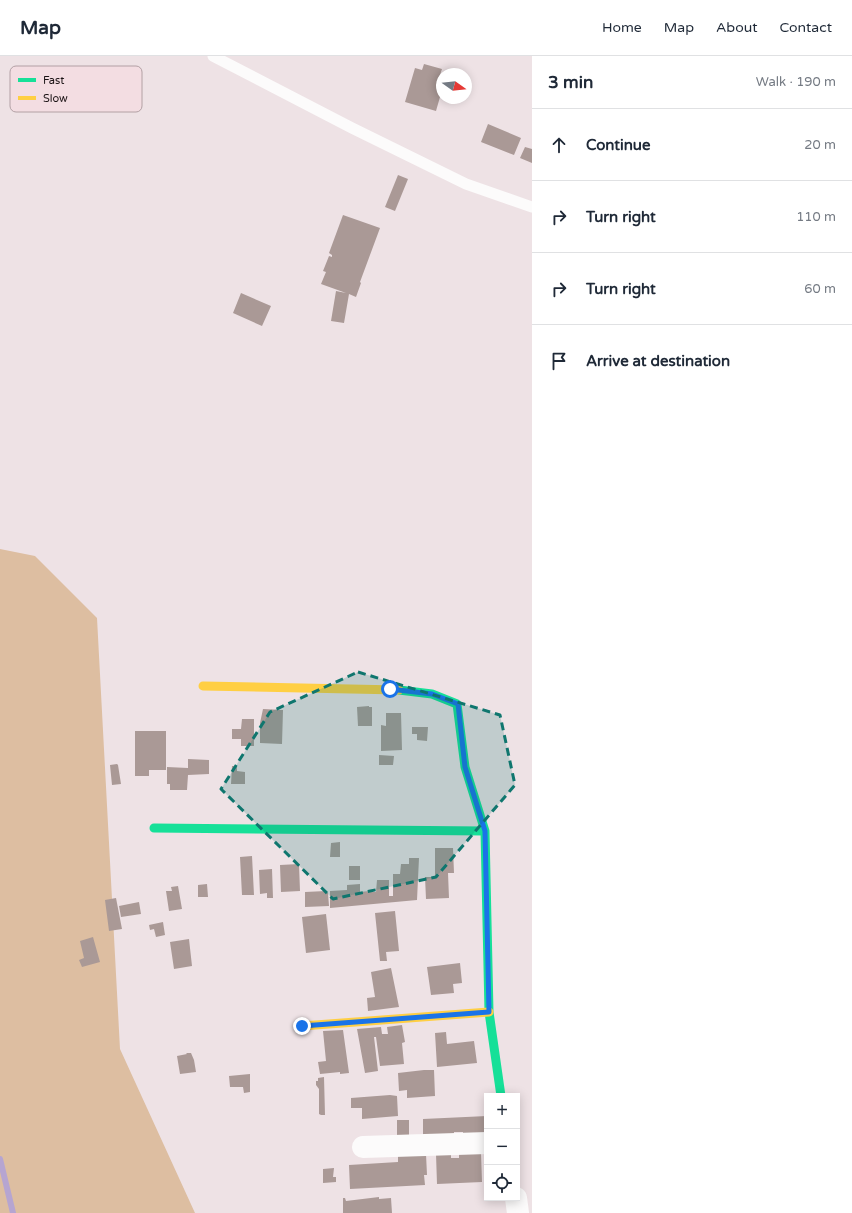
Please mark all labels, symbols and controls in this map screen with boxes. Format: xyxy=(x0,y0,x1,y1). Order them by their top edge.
text: Map xyxy=(20,17,61,39)
text: Home xyxy=(602,19,642,36)
text: Map xyxy=(664,19,694,36)
text: About xyxy=(716,19,758,36)
text: Contact xyxy=(780,19,832,36)
legend xyxy=(10,66,142,112)
north arrow xyxy=(436,68,472,104)
text: 3 min xyxy=(548,72,593,93)
text: Fast xyxy=(43,74,64,87)
text: Walk · 190 m xyxy=(756,74,836,90)
text: Slow xyxy=(43,92,68,105)
icon: ahead xyxy=(548,134,570,156)
text: Continue xyxy=(586,136,650,154)
text: 20 m xyxy=(804,137,836,153)
icon: right xyxy=(548,206,570,228)
text: Turn right xyxy=(586,208,656,226)
text: 110 m xyxy=(796,209,836,225)
icon: right xyxy=(548,278,570,300)
text: Turn right xyxy=(586,280,656,298)
text: 60 m xyxy=(804,281,836,297)
icon: arrive xyxy=(548,350,570,372)
text: Arrive at destination xyxy=(586,352,730,370)
route start xyxy=(381,680,399,698)
route end xyxy=(293,1017,311,1035)
map controls xyxy=(484,1093,520,1201)
button: + xyxy=(484,1093,520,1129)
button: − xyxy=(484,1129,520,1165)
button: locate xyxy=(484,1165,520,1201)

